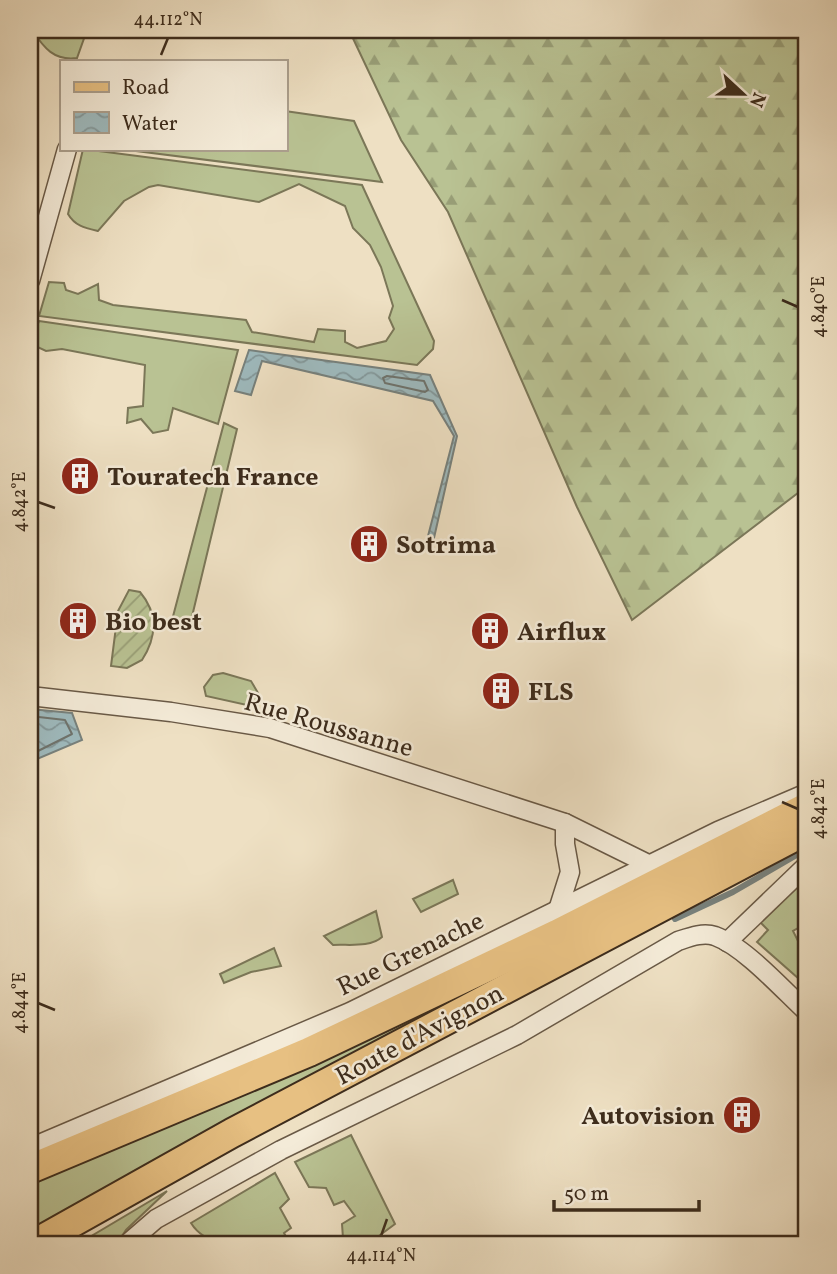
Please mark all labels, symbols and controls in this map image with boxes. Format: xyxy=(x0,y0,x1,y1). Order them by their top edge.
text: 44.112°N xyxy=(133,8,203,33)
legend xyxy=(60,60,287,150)
north arrow xyxy=(708,60,778,130)
text: Road xyxy=(122,74,169,103)
text: N xyxy=(742,88,772,111)
text: Water xyxy=(122,110,178,139)
text: 4.840°E xyxy=(807,276,832,338)
building icon: Touratech France xyxy=(59,455,101,497)
place label: Touratech France xyxy=(107,460,319,496)
text: 4.842°E xyxy=(8,471,33,533)
building icon: Sotrima xyxy=(348,523,390,565)
place label: Sotrima xyxy=(396,528,496,564)
building icon: Bio best xyxy=(57,600,99,642)
place label: Bio best xyxy=(105,605,202,641)
building icon: Airflux xyxy=(469,610,511,652)
place label: Airflux xyxy=(517,615,606,651)
building icon: FLS xyxy=(480,670,522,712)
place label: FLS xyxy=(528,675,574,711)
street label: Rue Roussanne xyxy=(240,685,417,767)
text: 4.842°E xyxy=(807,778,832,840)
street label: Rue Grenache xyxy=(331,904,490,1006)
text: 4.844°E xyxy=(8,972,33,1034)
street label: Route d'Avignon xyxy=(329,976,510,1095)
building icon: Autovision xyxy=(721,1094,763,1136)
place label: Autovision xyxy=(581,1099,715,1135)
scale bar xyxy=(554,1169,699,1213)
text: 50 m xyxy=(564,1180,609,1209)
text: 44.114°N xyxy=(346,1244,416,1269)

